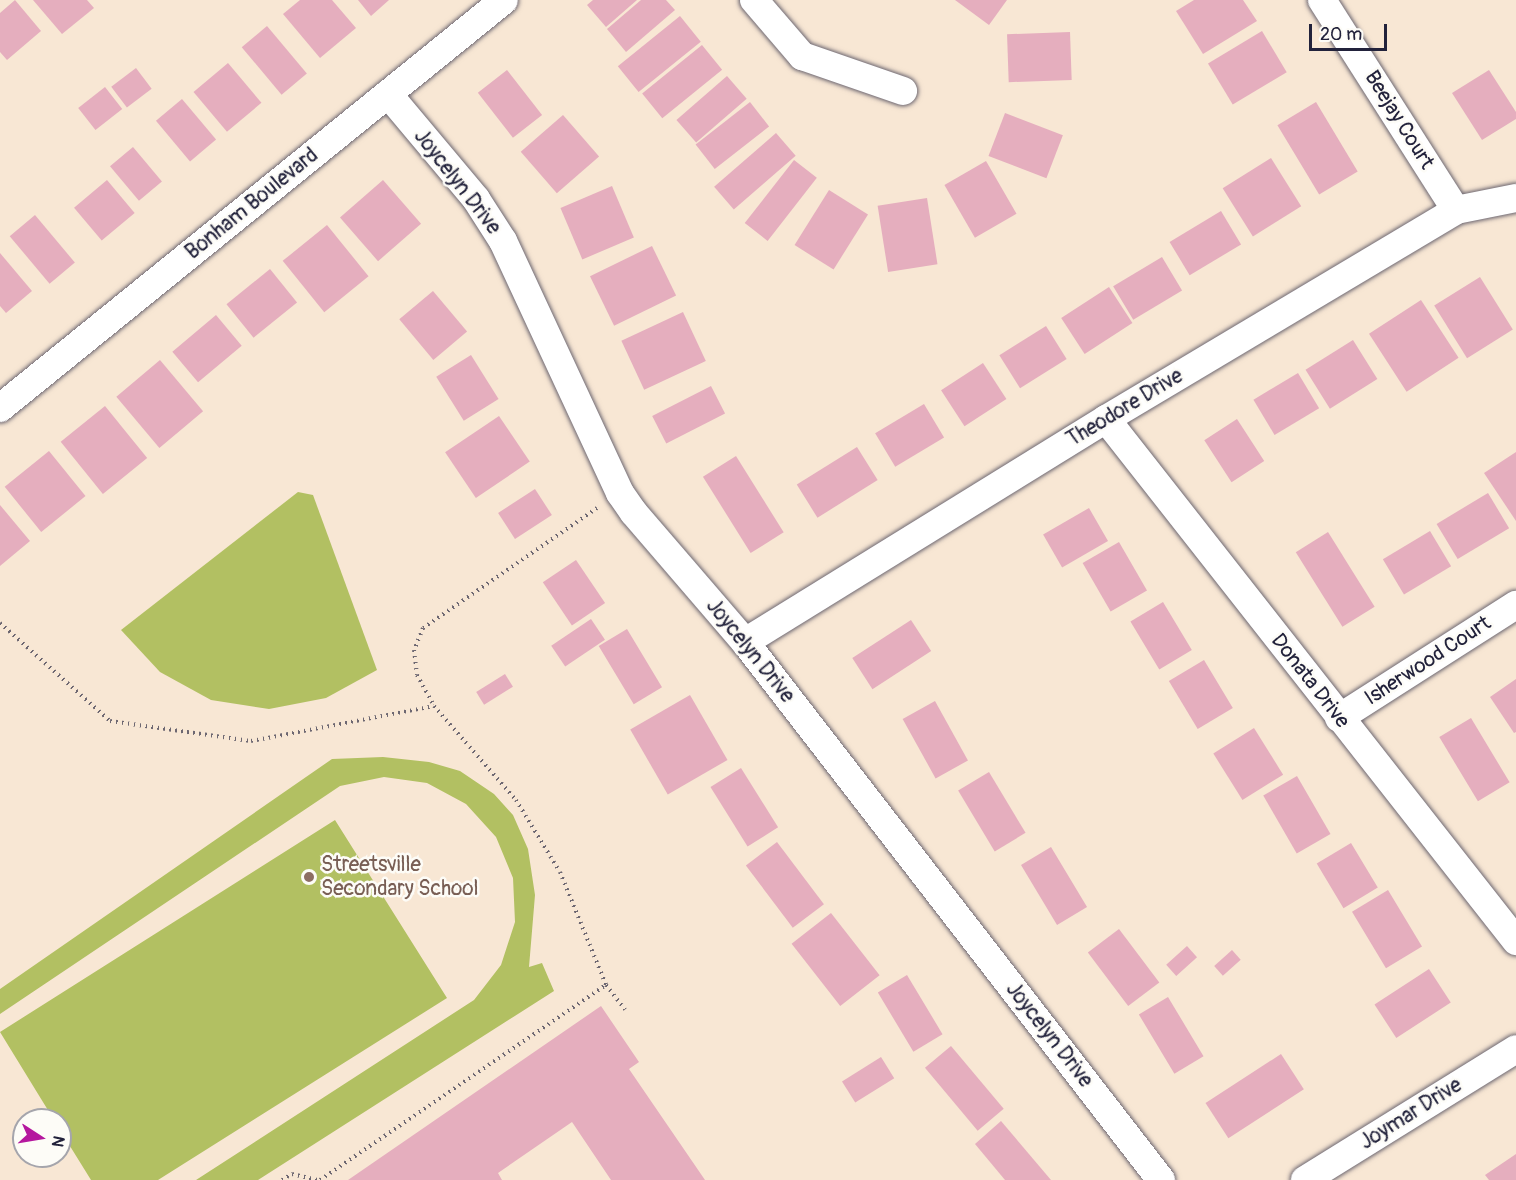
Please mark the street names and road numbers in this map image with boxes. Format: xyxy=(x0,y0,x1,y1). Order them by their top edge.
street label: Beejay Court xyxy=(1359,66,1439,174)
street label: Joycelyn Drive xyxy=(408,124,506,240)
street label: Bonham Boulevard xyxy=(181,143,323,265)
street label: Theodore Drive xyxy=(1062,363,1188,453)
street label: Joycelyn Drive xyxy=(700,594,800,708)
street label: Isherwood Court xyxy=(1360,611,1496,711)
street label: Donata Drive xyxy=(1265,629,1355,733)
street label: Joycelyn Drive xyxy=(1000,977,1098,1093)
street label: Joymar Drive xyxy=(1355,1073,1467,1155)

